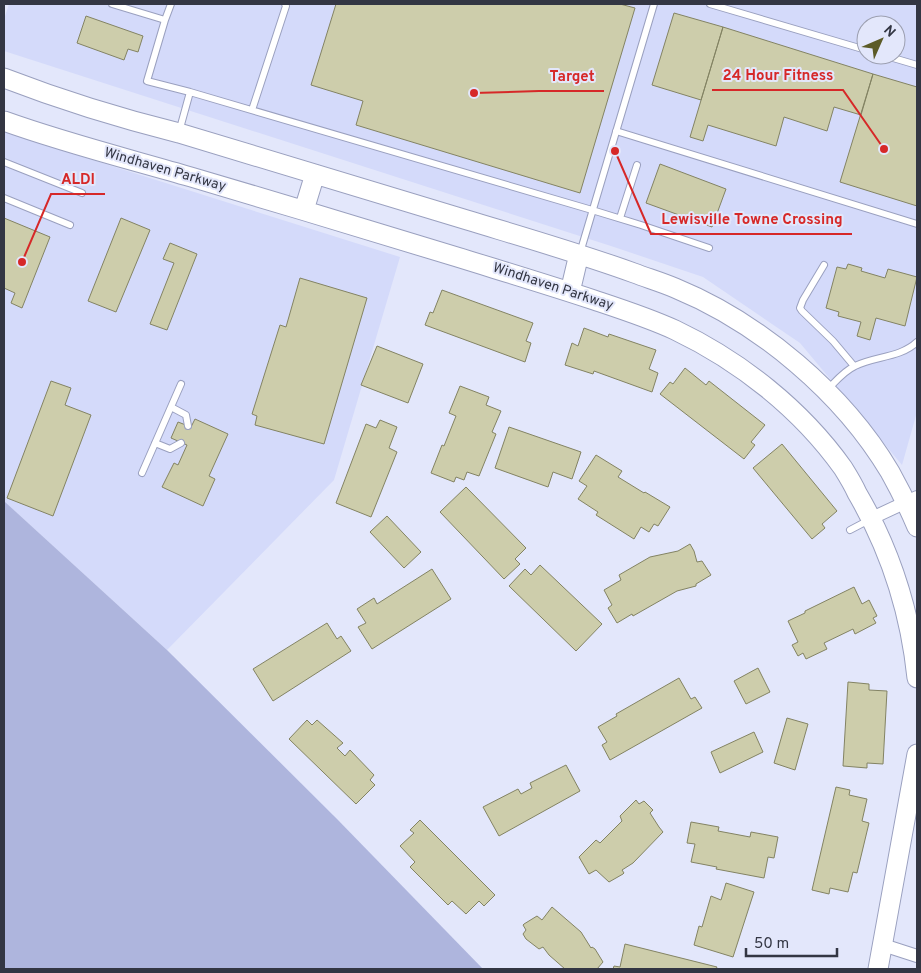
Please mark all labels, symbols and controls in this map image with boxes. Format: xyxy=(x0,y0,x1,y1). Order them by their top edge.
north arrow xyxy=(856,15,906,65)
text: N xyxy=(880,22,899,41)
callout: 24 Hour Fitness xyxy=(712,60,843,90)
callout: Target xyxy=(539,61,604,91)
text: 24 Hour Fitness xyxy=(723,67,833,86)
text: Target xyxy=(549,68,595,87)
street label: Windhaven Parkway xyxy=(102,144,228,196)
callout: ALDI xyxy=(51,164,105,194)
text: ALDI xyxy=(61,171,95,190)
callout: Lewisville Towne Crossing xyxy=(651,204,852,234)
text: Lewisville Towne Crossing xyxy=(661,211,843,230)
street label: Windhaven Parkway xyxy=(491,259,615,315)
scale bar xyxy=(746,926,837,958)
text: 50 m xyxy=(754,935,789,954)

